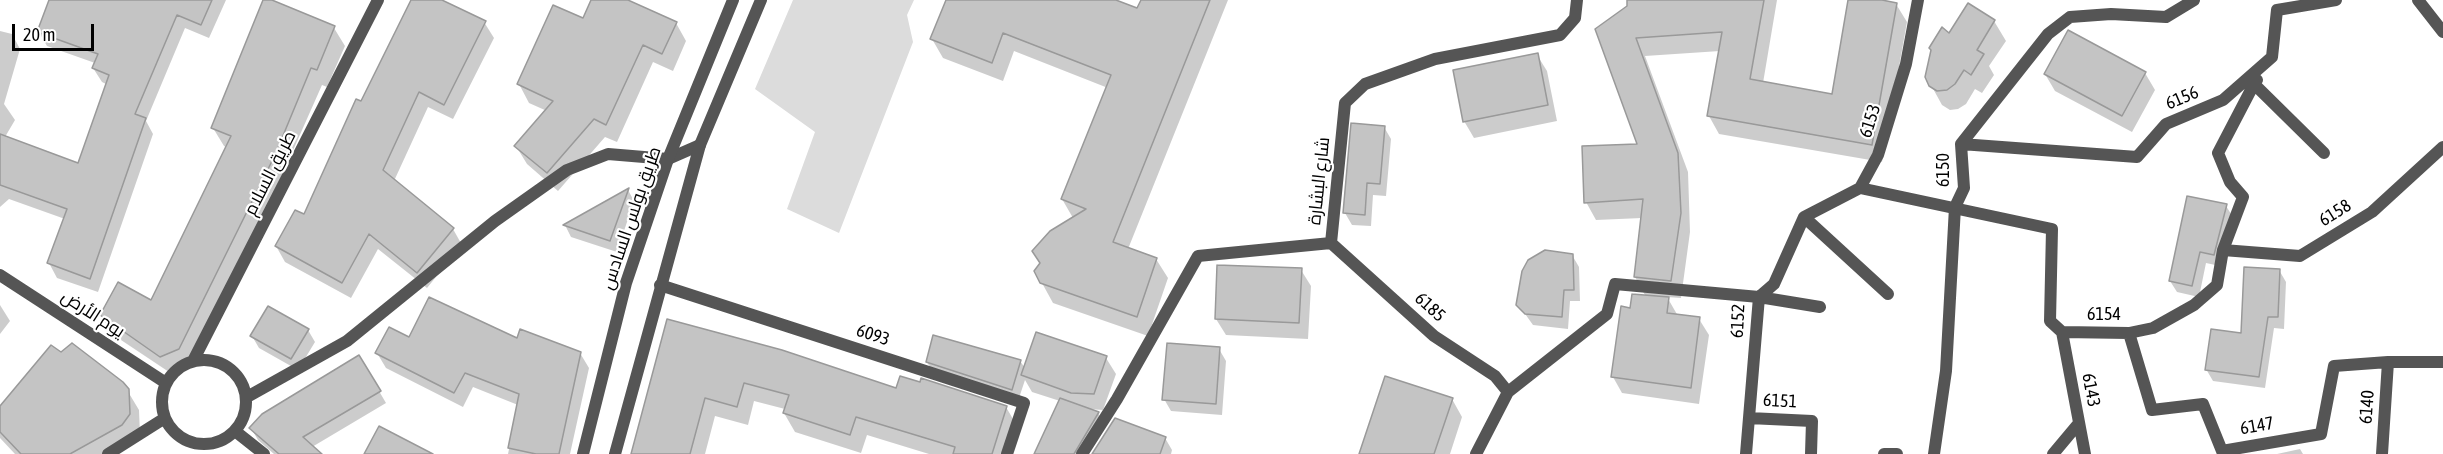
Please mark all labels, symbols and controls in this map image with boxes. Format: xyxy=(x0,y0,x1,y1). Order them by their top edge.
scale bar xyxy=(15,12,98,50)
text: 20 m xyxy=(23,24,55,45)
street label: 6156 xyxy=(2162,81,2202,115)
street label: 6153 xyxy=(1855,102,1885,140)
street label: طريق السلام xyxy=(239,127,301,219)
street label: شارع البشارة xyxy=(1304,136,1334,226)
street label: طريق بولس السادس xyxy=(596,144,666,292)
street label: 6150 xyxy=(1932,153,1954,187)
street label: 6158 xyxy=(2315,195,2355,231)
street label: يوم الأرض xyxy=(57,285,129,343)
street label: 6185 xyxy=(1410,288,1450,326)
street label: 6154 xyxy=(2087,303,2121,325)
street label: 6152 xyxy=(1726,304,1750,338)
street label: 6093 xyxy=(854,320,892,350)
street label: 6143 xyxy=(2077,371,2105,409)
street label: 6151 xyxy=(1763,389,1797,413)
street label: 6140 xyxy=(2355,389,2379,425)
street label: 6147 xyxy=(2238,412,2276,440)

